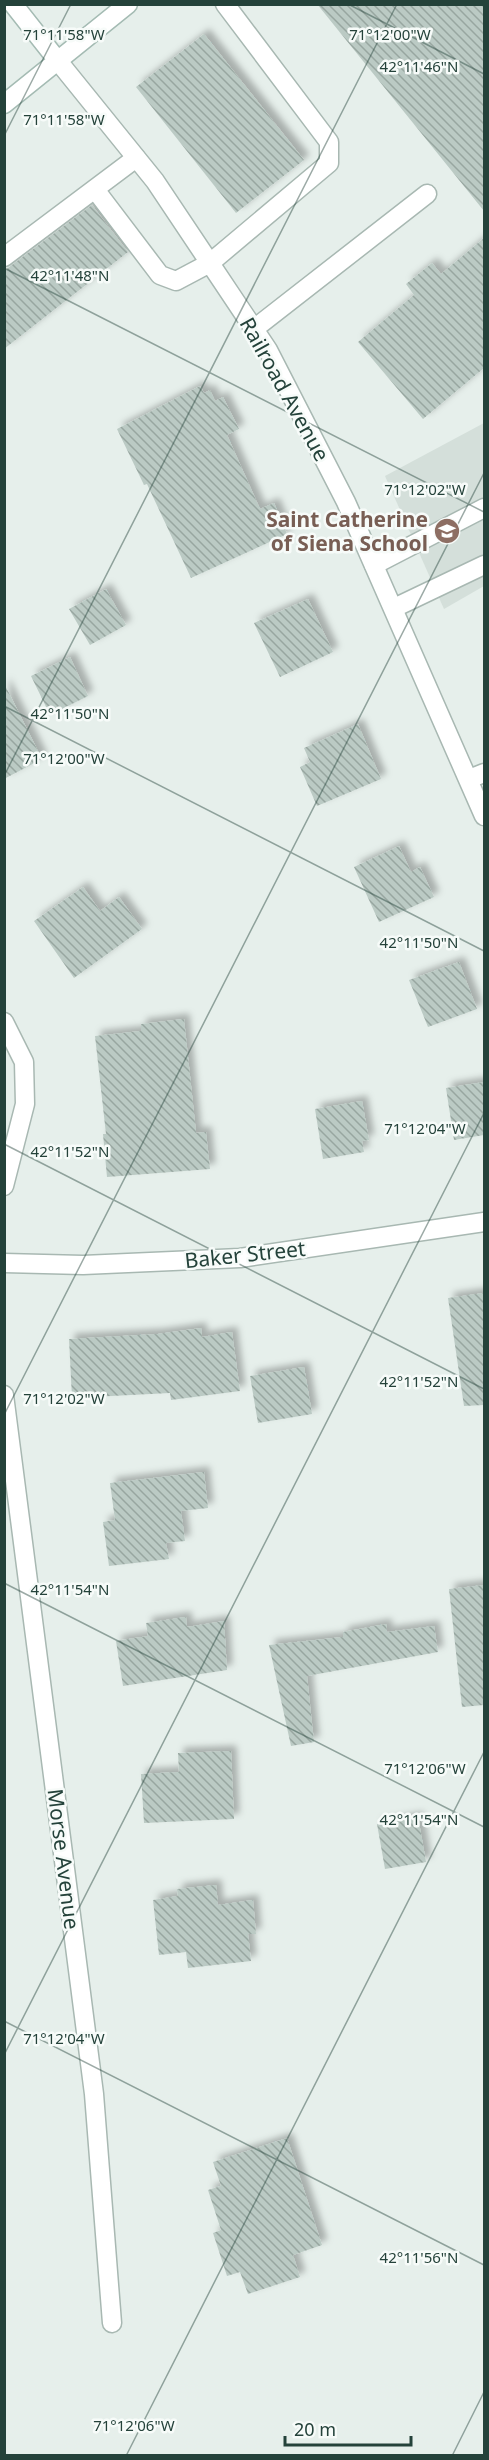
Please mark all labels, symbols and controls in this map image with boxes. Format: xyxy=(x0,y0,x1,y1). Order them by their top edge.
text: 71°11'58"W xyxy=(23,24,105,44)
text: 71°12'00"W xyxy=(349,24,431,44)
text: 42°11'46"N xyxy=(380,56,458,76)
text: 71°11'58"W xyxy=(23,109,105,129)
text: 42°11'48"N xyxy=(31,265,109,285)
street label: Railroad Avenue xyxy=(234,312,336,466)
text: 71°12'02"W xyxy=(384,479,466,499)
place label: Saint Catherine of Siena School xyxy=(266,505,428,557)
school or university icon: Saint Catherine of Siena School xyxy=(432,516,462,546)
text: 42°11'50"N xyxy=(31,703,109,723)
text: 71°12'00"W xyxy=(23,748,105,768)
text: 42°11'50"N xyxy=(380,932,458,952)
text: 71°12'04"W xyxy=(384,1118,466,1138)
text: 42°11'52"N xyxy=(31,1141,109,1161)
street label: Baker Street xyxy=(183,1234,307,1274)
text: 42°11'52"N xyxy=(380,1371,458,1391)
text: 71°12'02"W xyxy=(23,1388,105,1408)
text: 42°11'54"N xyxy=(31,1579,109,1599)
text: 71°12'06"W xyxy=(384,1758,466,1778)
street label: Morse Avenue xyxy=(41,1787,87,1931)
text: 42°11'54"N xyxy=(380,1809,458,1829)
text: 71°12'04"W xyxy=(23,2028,105,2048)
text: 42°11'56"N xyxy=(380,2247,458,2267)
scale bar xyxy=(285,2409,411,2447)
text: 71°12'06"W xyxy=(93,2415,175,2435)
text: 20 m xyxy=(294,2417,336,2441)

